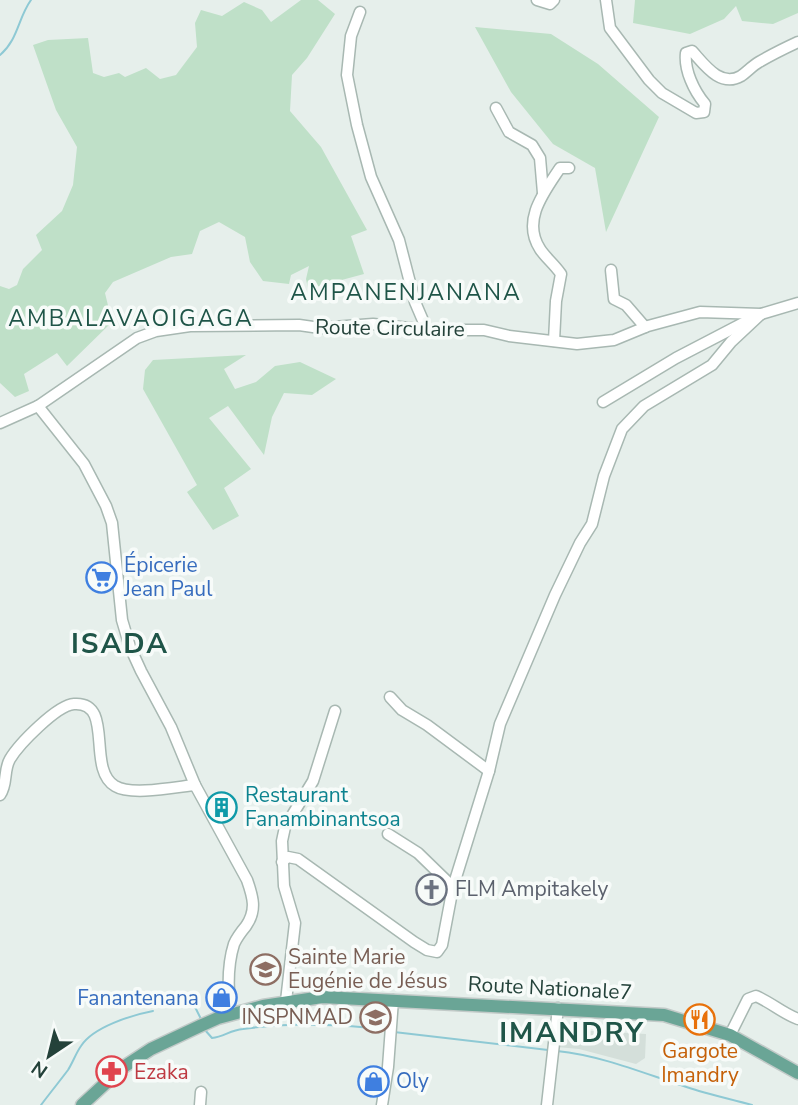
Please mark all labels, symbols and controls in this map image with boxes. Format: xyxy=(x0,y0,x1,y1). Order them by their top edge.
district label: AMPANENJANANA xyxy=(290,277,522,308)
district label: AMBALAVAOIGAGA xyxy=(8,303,254,334)
street label: Route Circulaire xyxy=(315,313,465,343)
place label: Épicerie Jean Paul xyxy=(123,551,213,603)
supermarket icon: Épicerie Jean Paul xyxy=(84,560,118,594)
district label: ISADA xyxy=(71,625,169,663)
place label: Restaurant Fanambinantsoa xyxy=(245,781,401,833)
building icon: Restaurant Fanambinantsoa xyxy=(205,790,239,824)
church icon: FLM Ampitakely xyxy=(415,872,449,906)
place label: FLM Ampitakely xyxy=(455,875,609,903)
place label: Sainte Marie Eugénie de Jésus xyxy=(288,943,448,995)
school or university icon: Sainte Marie Eugénie de Jésus xyxy=(248,952,282,986)
street label: Route Nationale7 xyxy=(467,970,633,1006)
shop icon: Fanantenana xyxy=(205,981,239,1015)
place label: Fanantenana xyxy=(77,984,199,1012)
school or university icon: INSPNMAD xyxy=(359,1000,393,1034)
restaurant icon: Gargote Imandry xyxy=(683,1002,717,1036)
place label: INSPNMAD xyxy=(241,1003,353,1031)
district label: IMANDRY xyxy=(499,1014,645,1052)
north arrow xyxy=(14,1021,84,1091)
place label: Gargote Imandry xyxy=(661,1037,739,1089)
text: N xyxy=(27,1054,53,1084)
pharmacy icon: Ezaka xyxy=(94,1055,128,1089)
place label: Ezaka xyxy=(134,1058,189,1086)
shop icon: Oly xyxy=(356,1064,390,1098)
place label: Oly xyxy=(396,1067,429,1095)

